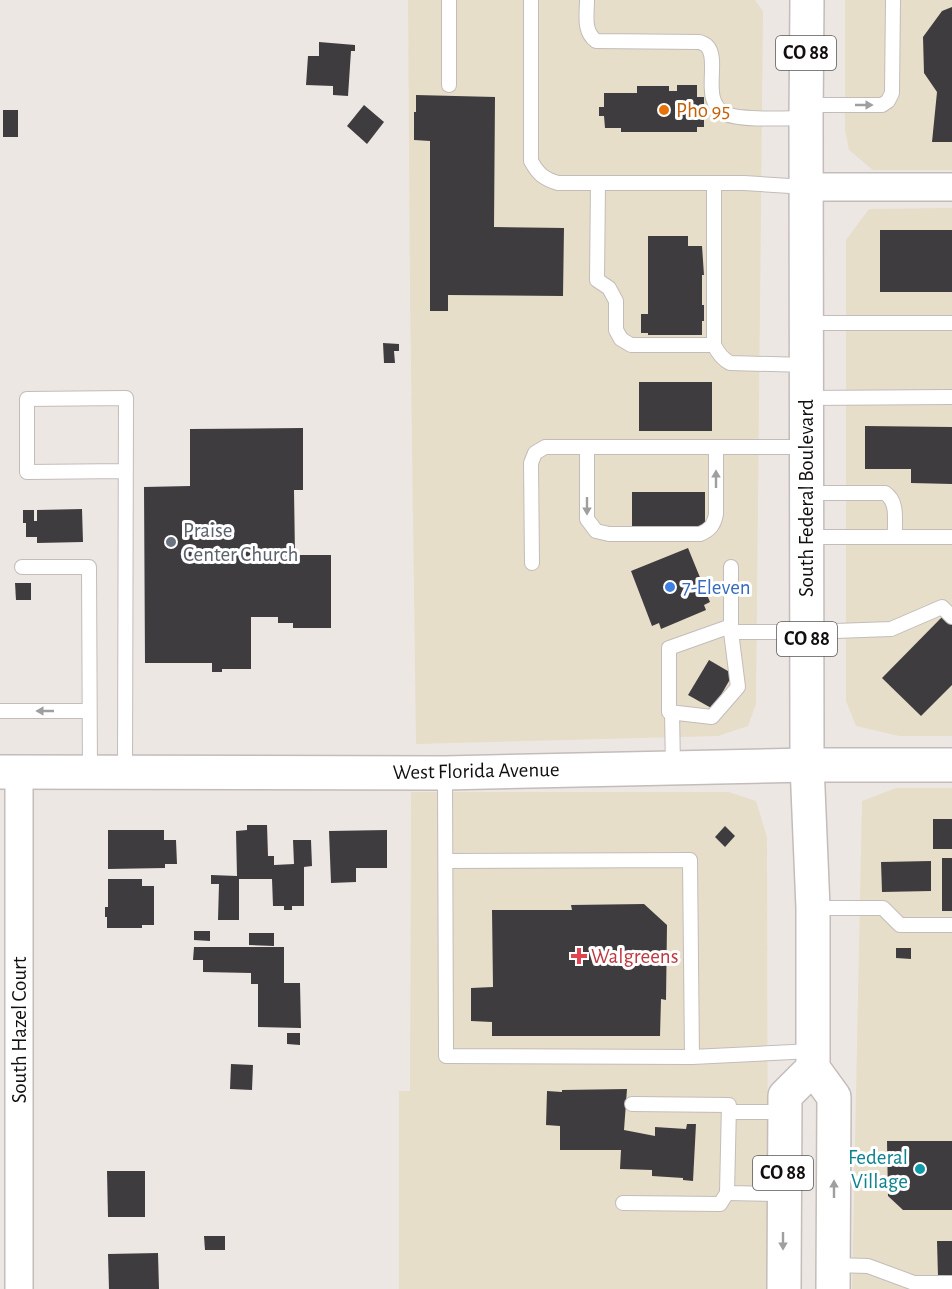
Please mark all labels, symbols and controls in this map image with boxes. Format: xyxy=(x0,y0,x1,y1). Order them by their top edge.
road number: CO 88 xyxy=(776,36,836,70)
place label: Pho 95 xyxy=(676,100,730,121)
one-way arrow xyxy=(855,100,874,110)
marker: Pho 95 xyxy=(657,103,671,117)
street label: South Federal Boulevard xyxy=(796,399,817,597)
one-way arrow xyxy=(711,470,721,489)
one-way arrow xyxy=(582,496,592,515)
place label: Praise Center Church xyxy=(183,520,298,565)
marker: Praise Center Church xyxy=(164,535,178,549)
place label: 7-Eleven xyxy=(682,577,751,598)
marker: 7-Eleven xyxy=(663,580,677,594)
road number: CO 88 xyxy=(777,622,837,656)
one-way arrow xyxy=(35,706,54,716)
street label: West Florida Avenue xyxy=(392,759,560,783)
place label: Walgreens xyxy=(591,946,678,967)
marker: Walgreens xyxy=(572,949,586,963)
street label: South Hazel Court xyxy=(9,956,30,1103)
place label: Federal Village xyxy=(848,1147,908,1192)
road number: CO 88 xyxy=(753,1156,813,1190)
marker: Federal Village xyxy=(913,1162,927,1176)
one-way arrow xyxy=(829,1179,838,1198)
one-way arrow xyxy=(779,1231,788,1250)

